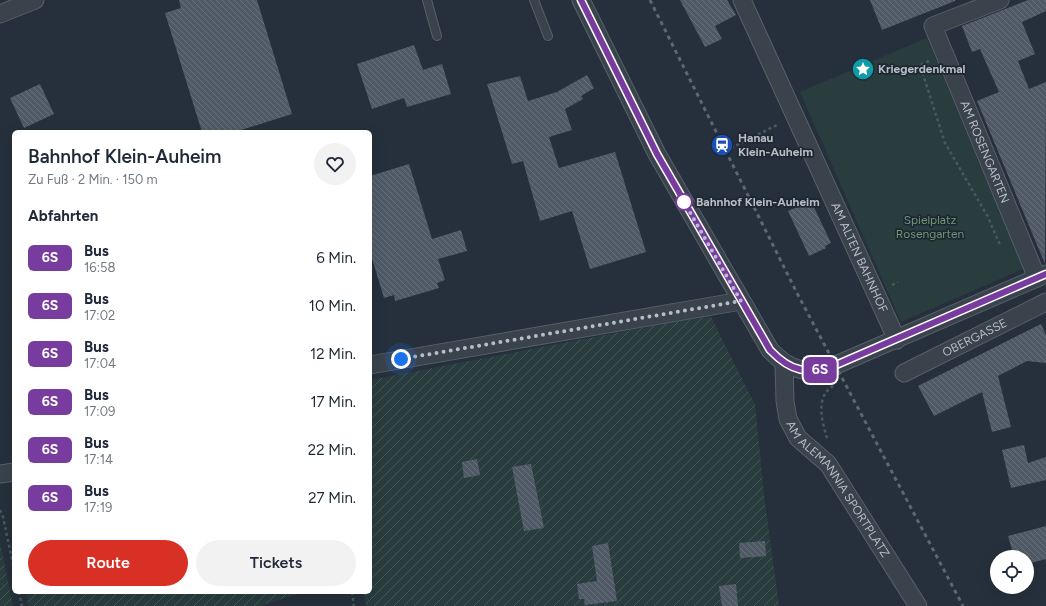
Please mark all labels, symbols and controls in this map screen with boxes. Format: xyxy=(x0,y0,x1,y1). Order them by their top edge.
place icon: Kriegerdenkmal xyxy=(850,56,876,82)
place label: Kriegerdenkmal xyxy=(878,62,966,76)
street label: AM ROSENGARTEN xyxy=(958,99,1012,205)
place label: Hanau Klein-Auheim xyxy=(738,131,813,159)
station icon: Hanau Klein-Auheim xyxy=(709,132,735,158)
button: heart xyxy=(314,143,356,185)
text: Bahnhof Klein-Auheim xyxy=(28,145,222,168)
text: Zu Fuß · 2 Min. · 150 m xyxy=(28,172,158,187)
marker: Bahnhof Klein-Auheim xyxy=(675,193,693,211)
place label: Bahnhof Klein-Auheim xyxy=(696,195,820,209)
street label: AM ALTEN BAHNHOF xyxy=(828,200,891,315)
text: Abfahrten xyxy=(28,207,98,225)
park label: Spielplatz Rosengarten xyxy=(896,213,964,241)
text: Bus xyxy=(84,242,109,260)
text: 6S xyxy=(42,249,58,266)
text: 6 Min. xyxy=(316,249,356,267)
text: 16:58 xyxy=(84,260,115,275)
text: Bus xyxy=(84,290,109,308)
text: 6S xyxy=(42,297,58,314)
text: 10 Min. xyxy=(309,297,356,315)
text: 17:02 xyxy=(84,308,115,323)
street label: OBERGASSE xyxy=(940,316,1009,360)
text: Bus xyxy=(84,338,109,356)
text: 6S xyxy=(42,345,58,362)
text: 12 Min. xyxy=(310,345,356,363)
your location xyxy=(391,349,411,369)
text: 17:04 xyxy=(84,356,116,371)
line badge: 6S xyxy=(802,357,838,383)
text: 6S xyxy=(812,361,828,378)
text: Bus xyxy=(84,386,109,404)
text: 6S xyxy=(42,393,58,410)
text: 17 Min. xyxy=(310,393,356,411)
text: 17:09 xyxy=(84,404,115,419)
street label: AM ALEMANNIA SPORTPLATZ xyxy=(783,419,893,560)
text: Bus xyxy=(84,434,109,452)
text: 6S xyxy=(42,441,58,458)
text: 22 Min. xyxy=(308,441,356,459)
text: 17:14 xyxy=(84,452,113,467)
text: Bus xyxy=(84,482,109,500)
text: 6S xyxy=(42,489,58,506)
text: 27 Min. xyxy=(308,489,356,507)
text: 17:19 xyxy=(84,500,112,515)
button: Route xyxy=(28,540,188,586)
button: Tickets xyxy=(196,540,356,586)
map controls xyxy=(990,550,1034,594)
button: locate xyxy=(990,550,1034,594)

